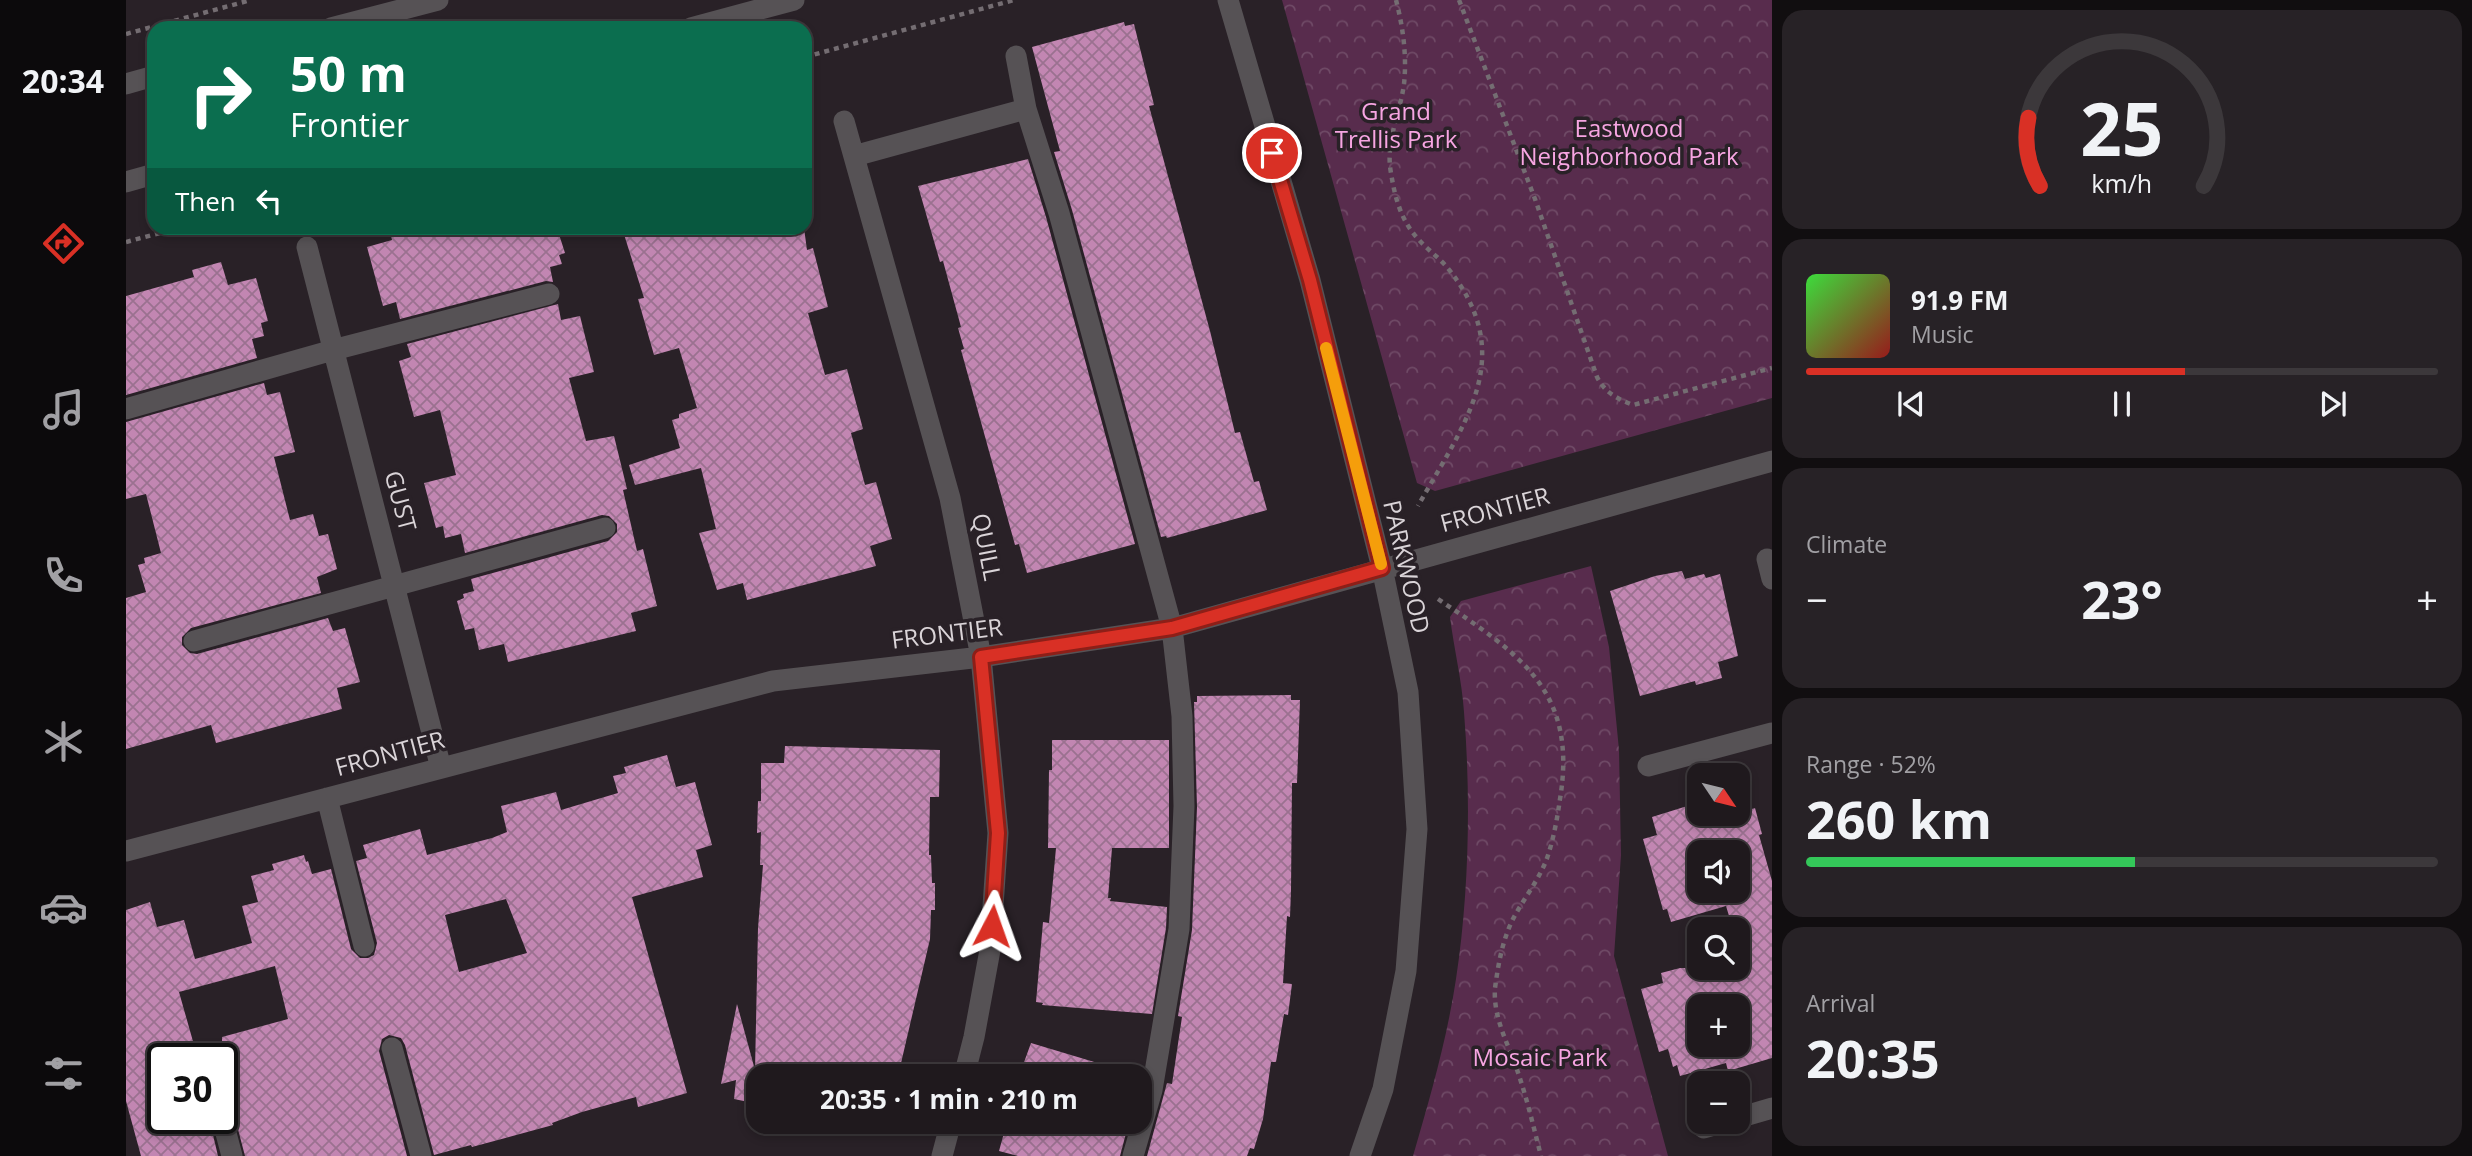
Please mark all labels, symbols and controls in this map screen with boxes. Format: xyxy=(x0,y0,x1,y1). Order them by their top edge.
text: 50 m xyxy=(290,40,407,106)
icon: right xyxy=(175,49,266,140)
text: 20:34 xyxy=(22,59,104,102)
text: 25 xyxy=(2080,78,2164,177)
park label: Grand Trellis Park xyxy=(1335,94,1458,155)
text: Frontier xyxy=(290,103,409,146)
park label: Eastwood Neighborhood Park xyxy=(1520,111,1739,172)
pin xyxy=(1242,123,1302,183)
icon: arrive xyxy=(1253,134,1291,172)
text: km/h xyxy=(2092,165,2152,199)
icon: left xyxy=(250,182,288,220)
text: Then xyxy=(175,183,236,219)
icon: directions xyxy=(39,219,88,268)
text: 91.9 FM xyxy=(1911,282,2009,318)
text: Music xyxy=(1911,318,1974,350)
icon: music xyxy=(39,385,88,434)
icon: previous xyxy=(1892,385,1930,423)
icon: pause xyxy=(2103,385,2141,423)
icon: next xyxy=(2314,385,2352,423)
street label: GUST xyxy=(378,467,425,535)
street label: FRONTIER xyxy=(1436,478,1553,539)
street label: PARKWOOD xyxy=(1376,497,1439,637)
street label: QUILL xyxy=(965,510,1010,583)
text: Climate xyxy=(1806,528,1887,560)
icon: phone xyxy=(39,551,88,600)
text: 23° xyxy=(2081,563,2163,634)
text: − xyxy=(1806,573,1828,625)
text: + xyxy=(2416,573,2438,625)
street label: FRONTIER xyxy=(889,609,1005,656)
icon: climate xyxy=(39,717,88,766)
street label: FRONTIER xyxy=(331,722,448,783)
text: Range · 52% xyxy=(1806,748,1936,780)
north arrow xyxy=(1687,763,1750,826)
map controls xyxy=(1687,763,1750,1134)
text: 260 km xyxy=(1806,783,1992,854)
button: sound xyxy=(1687,840,1750,903)
icon: car xyxy=(39,883,88,932)
position arrow xyxy=(955,889,1029,963)
button: search xyxy=(1687,917,1750,980)
text: Arrival xyxy=(1806,987,1875,1019)
button: + xyxy=(1687,994,1750,1057)
text: 20:35 xyxy=(1806,1022,1940,1093)
park label: Mosaic Park xyxy=(1473,1040,1608,1073)
speed limit sign: 30 xyxy=(147,1043,238,1134)
icon: filters xyxy=(39,1049,88,1098)
button: − xyxy=(1687,1071,1750,1134)
text: 20:35 · 1 min · 210 m xyxy=(820,1081,1078,1117)

